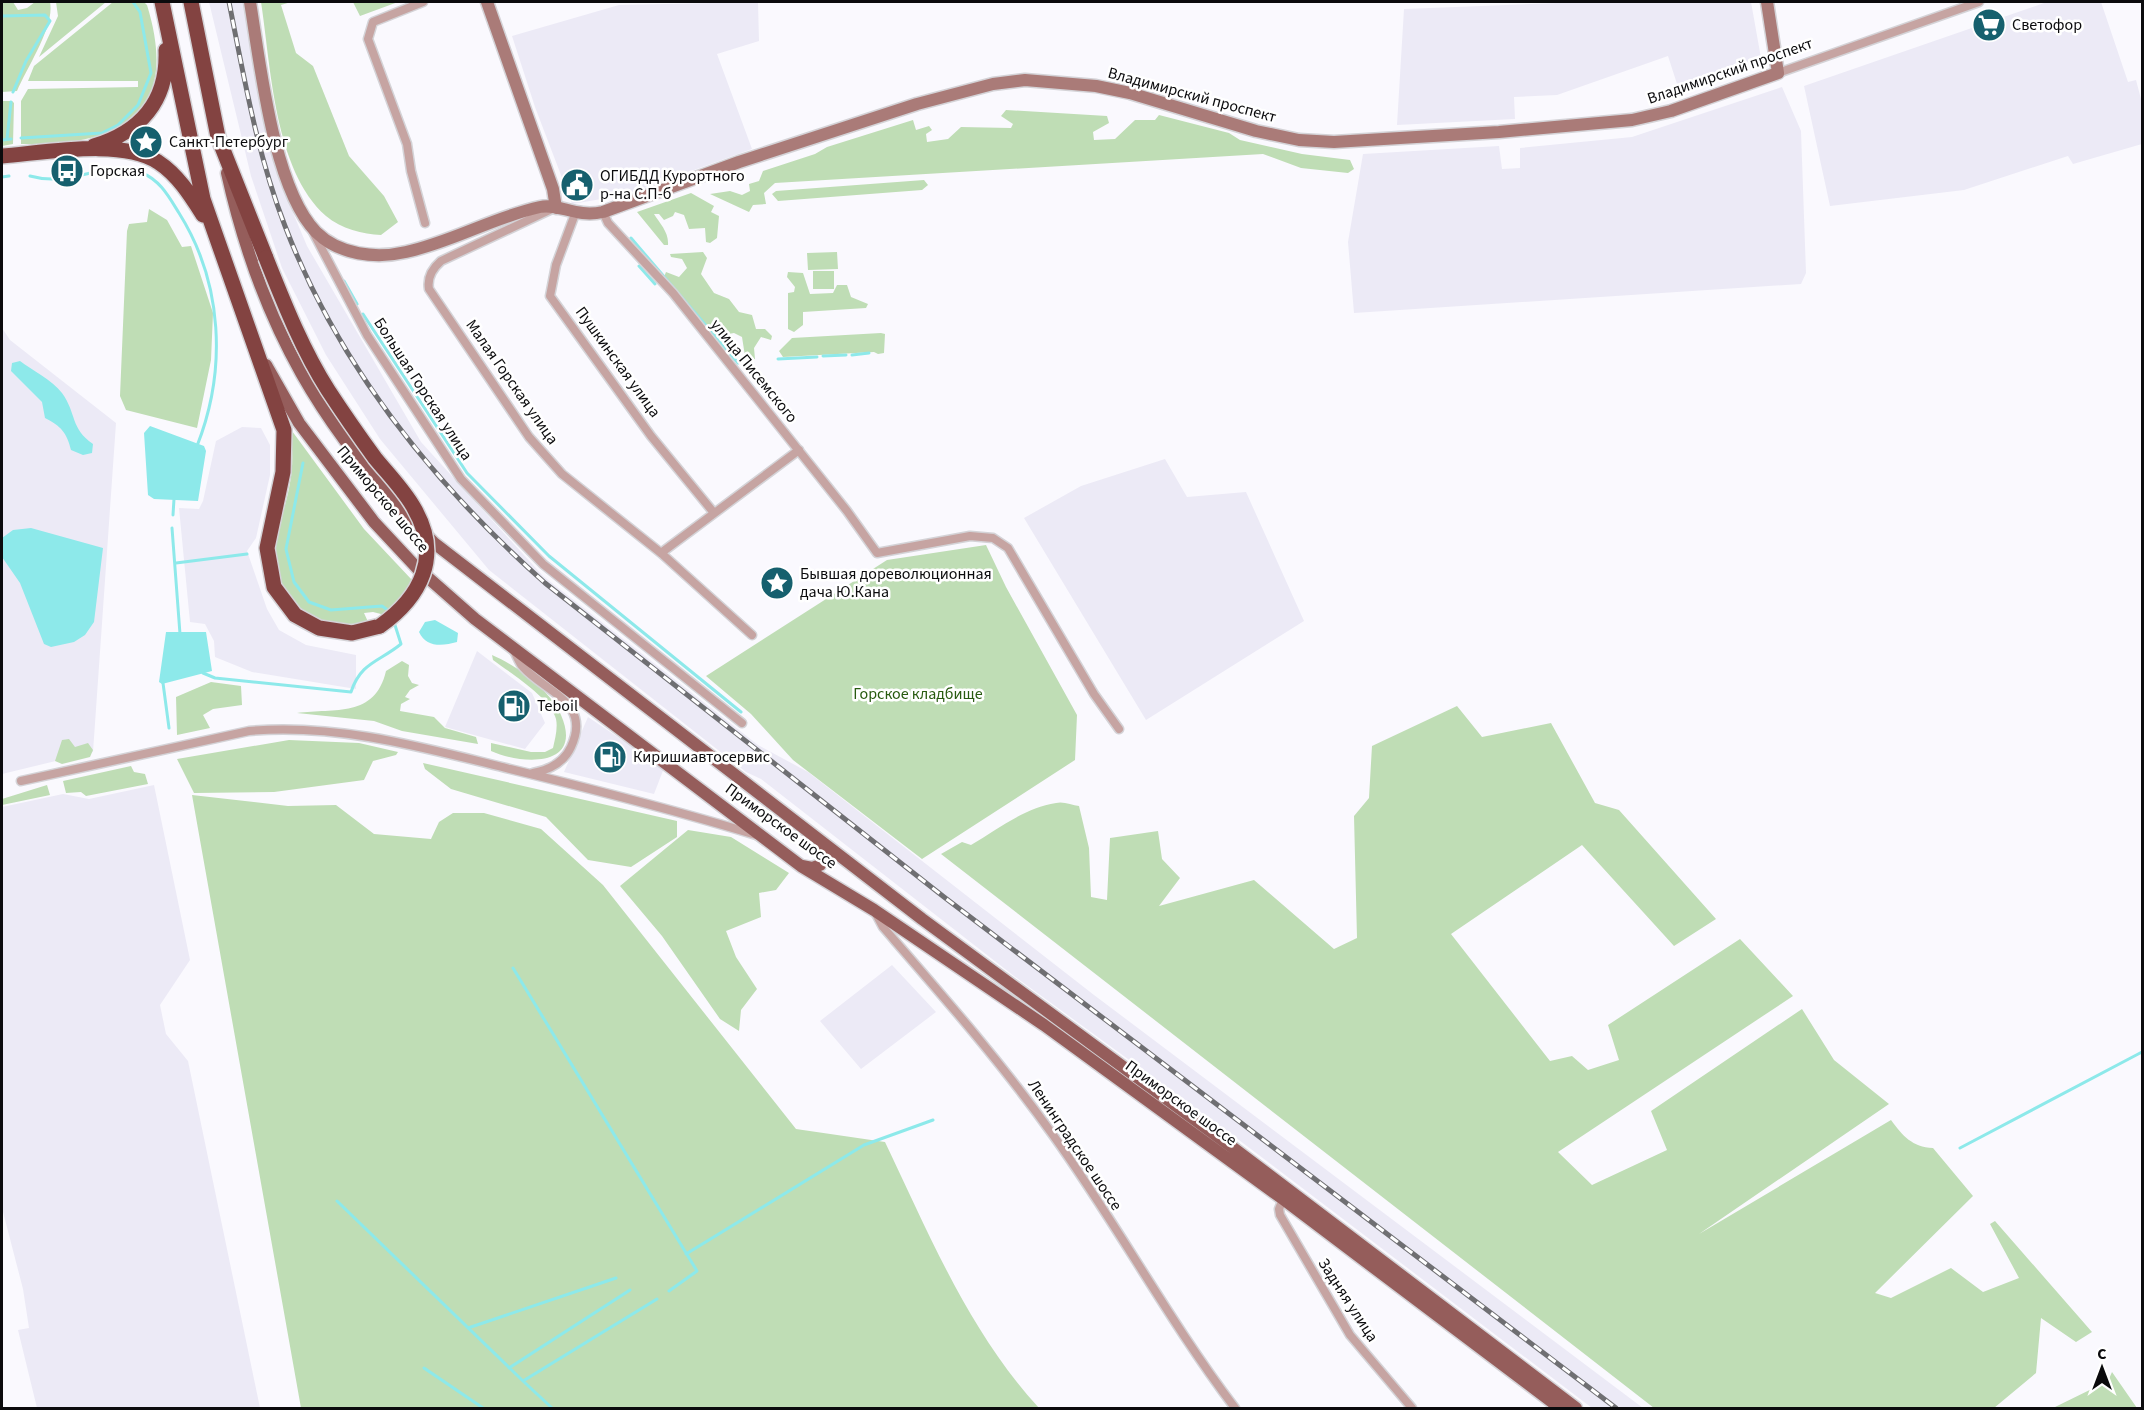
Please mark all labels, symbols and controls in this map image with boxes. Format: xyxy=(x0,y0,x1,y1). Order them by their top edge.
supermarket icon: Светофор xyxy=(1971,7,2007,43)
place label: Светофор xyxy=(2012,14,2082,36)
street label: Владимирский проспект xyxy=(1644,32,1816,110)
street label: Владимирский проспект xyxy=(1105,62,1279,128)
place icon: Санкт-Петербург xyxy=(128,124,164,160)
place label: Санкт-Петербург xyxy=(169,131,289,153)
bus stop icon: Горская xyxy=(49,153,85,189)
place label: Горская xyxy=(90,160,145,182)
place label: ОГИБДД Курортного р-на С.П-б xyxy=(600,165,745,205)
public building icon: ОГИБДД Курортного р-на С.П-б xyxy=(559,167,595,203)
street label: Пушкинская улица xyxy=(570,302,666,422)
street label: Большая Горская улица xyxy=(369,313,477,465)
street label: улица Писемского xyxy=(705,314,803,428)
street label: Малая Горская улица xyxy=(461,315,563,449)
street label: Приморское шоссе xyxy=(332,441,434,557)
place label: Бывшая дореволюционная дача Ю.Кана xyxy=(800,563,992,603)
place icon: Бывшая дореволюционная дача Ю.Кана xyxy=(759,565,795,601)
park label: Горское кладбище xyxy=(853,683,983,705)
fuel station icon: Teboil xyxy=(496,688,532,724)
place label: Teboil xyxy=(537,695,578,717)
fuel station icon: Киришиавтосервис xyxy=(592,739,628,775)
place label: Киришиавтосервис xyxy=(633,746,770,768)
street label: Приморское шоссе xyxy=(721,778,841,874)
street label: Приморское шоссе xyxy=(1121,1055,1241,1151)
street label: Ленинградское шоссе xyxy=(1023,1075,1127,1215)
street label: Задняя улица xyxy=(1313,1254,1383,1346)
north arrow xyxy=(2072,1338,2132,1398)
text: С xyxy=(2097,1343,2107,1365)

